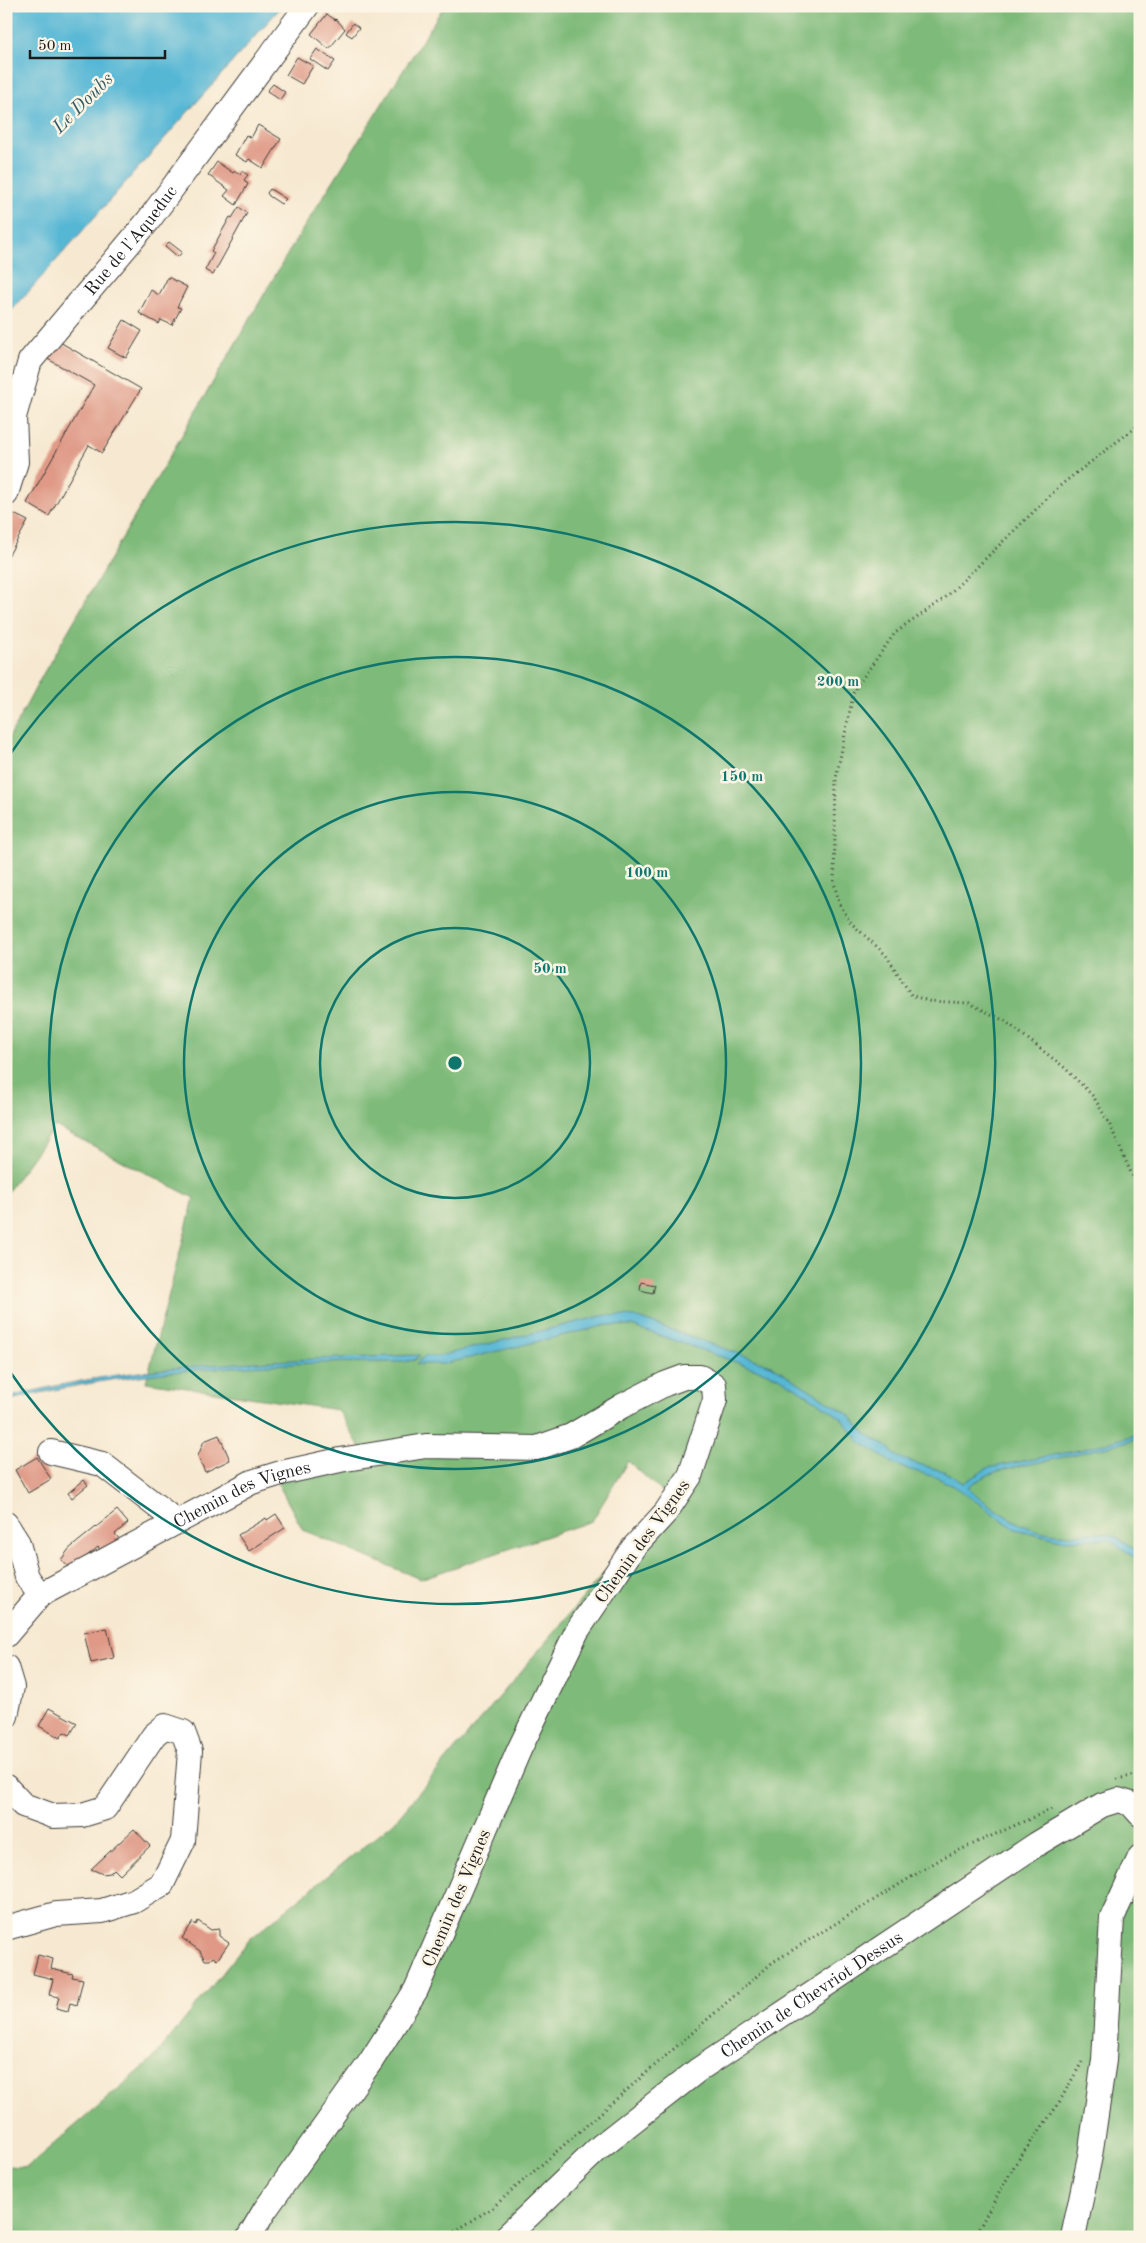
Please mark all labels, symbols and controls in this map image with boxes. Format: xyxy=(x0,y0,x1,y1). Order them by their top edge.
scale bar xyxy=(30,28,165,60)
text: 50 m xyxy=(38,39,72,54)
water label: Le Doubs xyxy=(49,70,118,138)
street label: Rue de l'Aqueduc xyxy=(82,183,181,299)
text: 200 m xyxy=(817,675,859,690)
text: 150 m xyxy=(721,770,763,785)
text: 100 m xyxy=(626,866,668,881)
text: 50 m xyxy=(533,962,567,977)
centre of rings xyxy=(446,1054,464,1072)
street label: Chemin des Vignes xyxy=(171,1459,313,1532)
street label: Chemin des Vignes xyxy=(592,1476,694,1607)
street label: Chemin des Vignes xyxy=(420,1827,494,1970)
street label: Chemin de Chevriot Dessus xyxy=(718,1928,906,2062)

